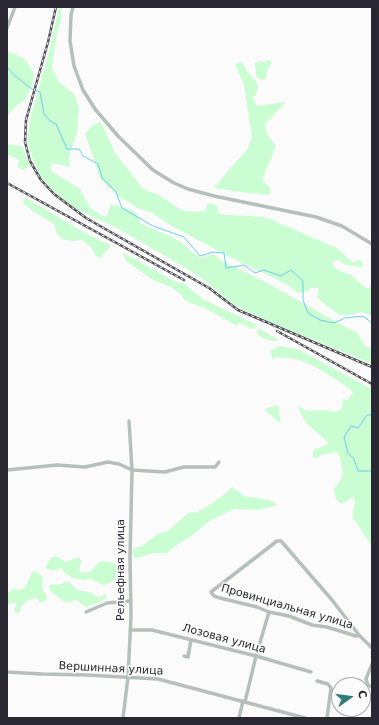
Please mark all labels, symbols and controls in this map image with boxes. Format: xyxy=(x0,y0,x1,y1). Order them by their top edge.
street label: Рельефная улица xyxy=(114,519,128,621)
street label: Провинциальная улица xyxy=(219,582,355,632)
street label: Лозовая улица xyxy=(181,622,267,656)
street label: Вершинная улица xyxy=(58,660,164,678)
north arrow xyxy=(331,677,371,717)
text: С xyxy=(355,689,369,700)

